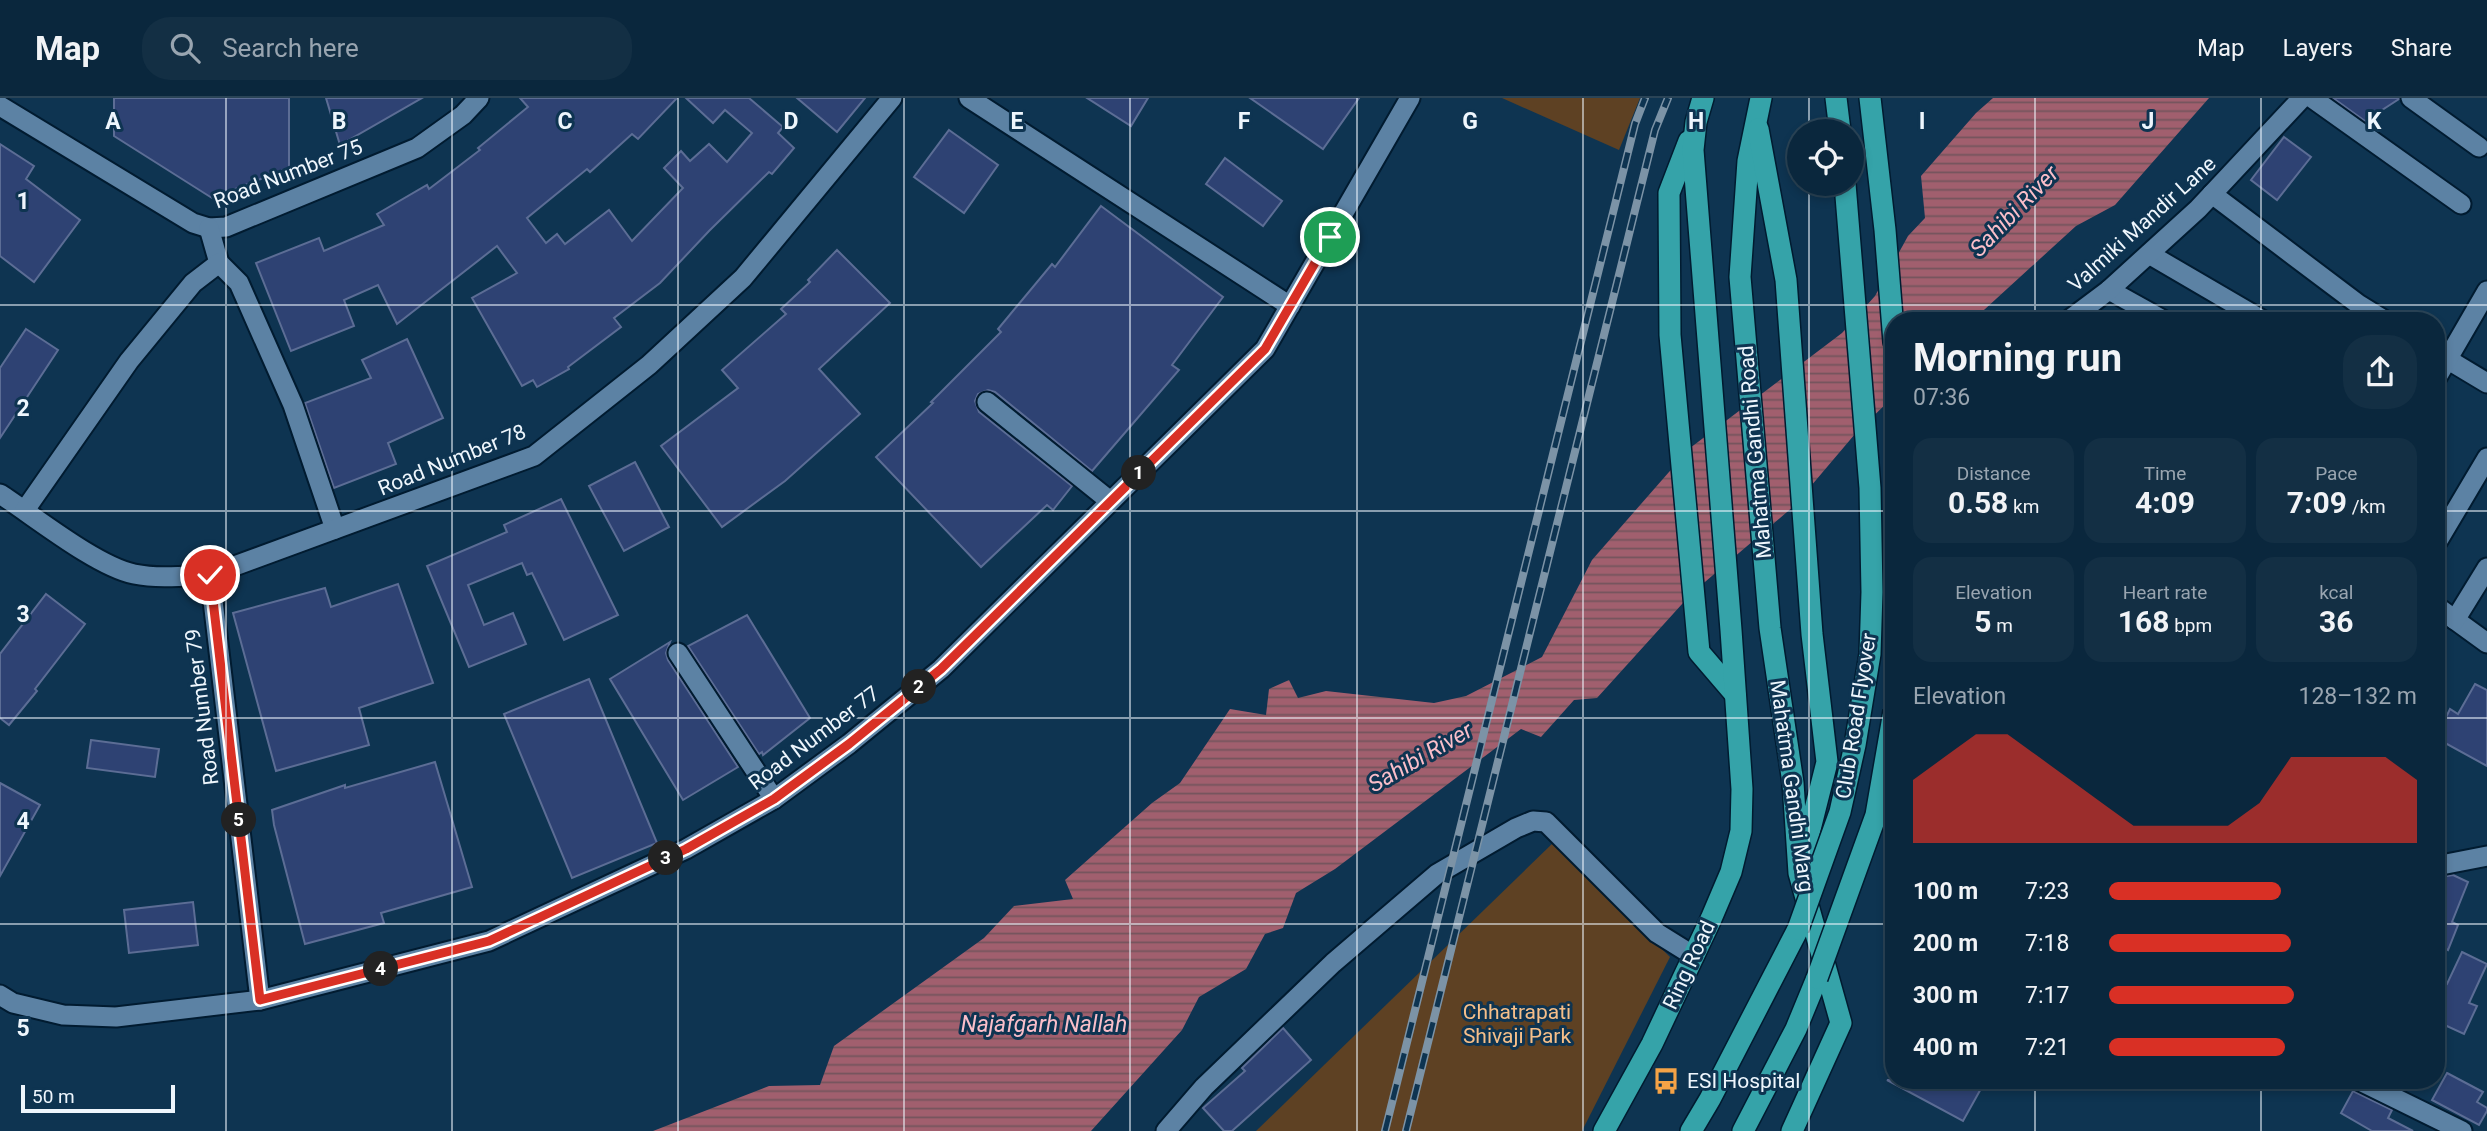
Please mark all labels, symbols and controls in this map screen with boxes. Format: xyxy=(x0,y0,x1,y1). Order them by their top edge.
search box xyxy=(142,17,632,80)
text: Map xyxy=(35,29,100,68)
icon: search xyxy=(166,29,204,67)
text: Search here xyxy=(222,33,359,63)
text: Map xyxy=(2197,34,2245,62)
text: Layers xyxy=(2283,34,2353,62)
text: Share xyxy=(2391,34,2452,62)
text: A xyxy=(105,108,121,135)
text: B xyxy=(332,108,346,135)
text: C xyxy=(557,108,573,135)
text: D xyxy=(784,108,798,135)
text: E xyxy=(1011,108,1024,135)
text: F xyxy=(1238,108,1251,135)
text: G xyxy=(1462,108,1478,135)
text: H xyxy=(1688,108,1704,135)
text: I xyxy=(1919,108,1925,135)
text: J xyxy=(2142,108,2154,135)
text: K xyxy=(2367,108,2382,135)
map controls xyxy=(1787,119,1864,196)
button: locate xyxy=(1787,119,1864,196)
street label: Road Number 75 xyxy=(210,135,366,213)
street label: Valmiki Mandir Lane xyxy=(2063,152,2221,296)
water label: Sahibi River xyxy=(1964,159,2065,262)
text: 1 xyxy=(16,188,30,215)
pin xyxy=(1300,207,1360,267)
icon: arrive xyxy=(1311,218,1349,256)
button: share xyxy=(2343,335,2417,409)
text: Morning run xyxy=(1913,336,2122,380)
street label: Mahatma Gandhi Road xyxy=(1734,344,1776,560)
text: 07:36 xyxy=(1913,384,1970,411)
text: 2 xyxy=(16,395,30,422)
street label: Road Number 78 xyxy=(375,419,529,501)
pin: 1 xyxy=(1122,456,1156,490)
text: 1 xyxy=(1133,461,1144,484)
text: Distance xyxy=(1957,462,2031,485)
text: Time xyxy=(2144,462,2186,485)
text: Pace xyxy=(2315,462,2357,485)
text: 0.58 xyxy=(1948,485,2008,520)
text: 4:09 xyxy=(2135,485,2195,520)
text: 7:09 xyxy=(2287,485,2347,520)
text: km xyxy=(2008,495,2039,518)
text: /km xyxy=(2347,495,2386,518)
pin xyxy=(180,545,240,605)
icon: check xyxy=(191,556,229,594)
text: Elevation xyxy=(1955,581,2032,604)
text: Heart rate xyxy=(2123,581,2207,604)
text: kcal xyxy=(2319,581,2354,604)
text: 3 xyxy=(16,601,30,628)
text: 5 xyxy=(1974,604,1992,639)
text: 168 xyxy=(2118,604,2169,639)
text: 36 xyxy=(2319,604,2354,639)
text: m xyxy=(1992,614,2013,637)
text: bpm xyxy=(2169,614,2212,637)
street label: Road Number 79 xyxy=(181,628,223,786)
street label: Club Road Flyover xyxy=(1831,631,1881,801)
pin: 2 xyxy=(902,670,936,704)
text: 2 xyxy=(913,675,924,698)
street label: Mahatma Gandhi Marg xyxy=(1765,678,1819,894)
street label: Road Number 77 xyxy=(744,681,884,795)
text: Elevation xyxy=(1913,683,2006,710)
text: 128–132 m xyxy=(2298,683,2417,710)
water label: Sahibi River xyxy=(1363,716,1478,798)
pin: 5 xyxy=(222,802,256,838)
text: 4 xyxy=(16,808,30,835)
text: 5 xyxy=(233,808,244,831)
pin: 3 xyxy=(648,840,684,876)
text: 3 xyxy=(660,846,671,869)
text: 100 m xyxy=(1913,878,1978,905)
text: 7:23 xyxy=(2025,878,2069,905)
street label: Ring Road xyxy=(1658,917,1720,1013)
text: 200 m xyxy=(1913,930,1978,957)
text: 7:18 xyxy=(2025,930,2069,957)
pin: 4 xyxy=(364,952,398,986)
text: 4 xyxy=(375,957,386,980)
text: 300 m xyxy=(1913,982,1978,1009)
text: 7:17 xyxy=(2025,982,2069,1009)
park label: Chhatrapati Shivaji Park xyxy=(1463,1000,1571,1048)
water label: Najafgarh Nallah xyxy=(961,1011,1127,1038)
text: 5 xyxy=(16,1015,30,1042)
text: 400 m xyxy=(1913,1034,1978,1061)
text: 7:21 xyxy=(2025,1034,2069,1061)
bus stop icon: ESI Hospital xyxy=(1651,1066,1681,1096)
place label: ESI Hospital xyxy=(1687,1069,1800,1093)
scale bar xyxy=(21,1082,175,1114)
text: 50 m xyxy=(32,1085,75,1108)

